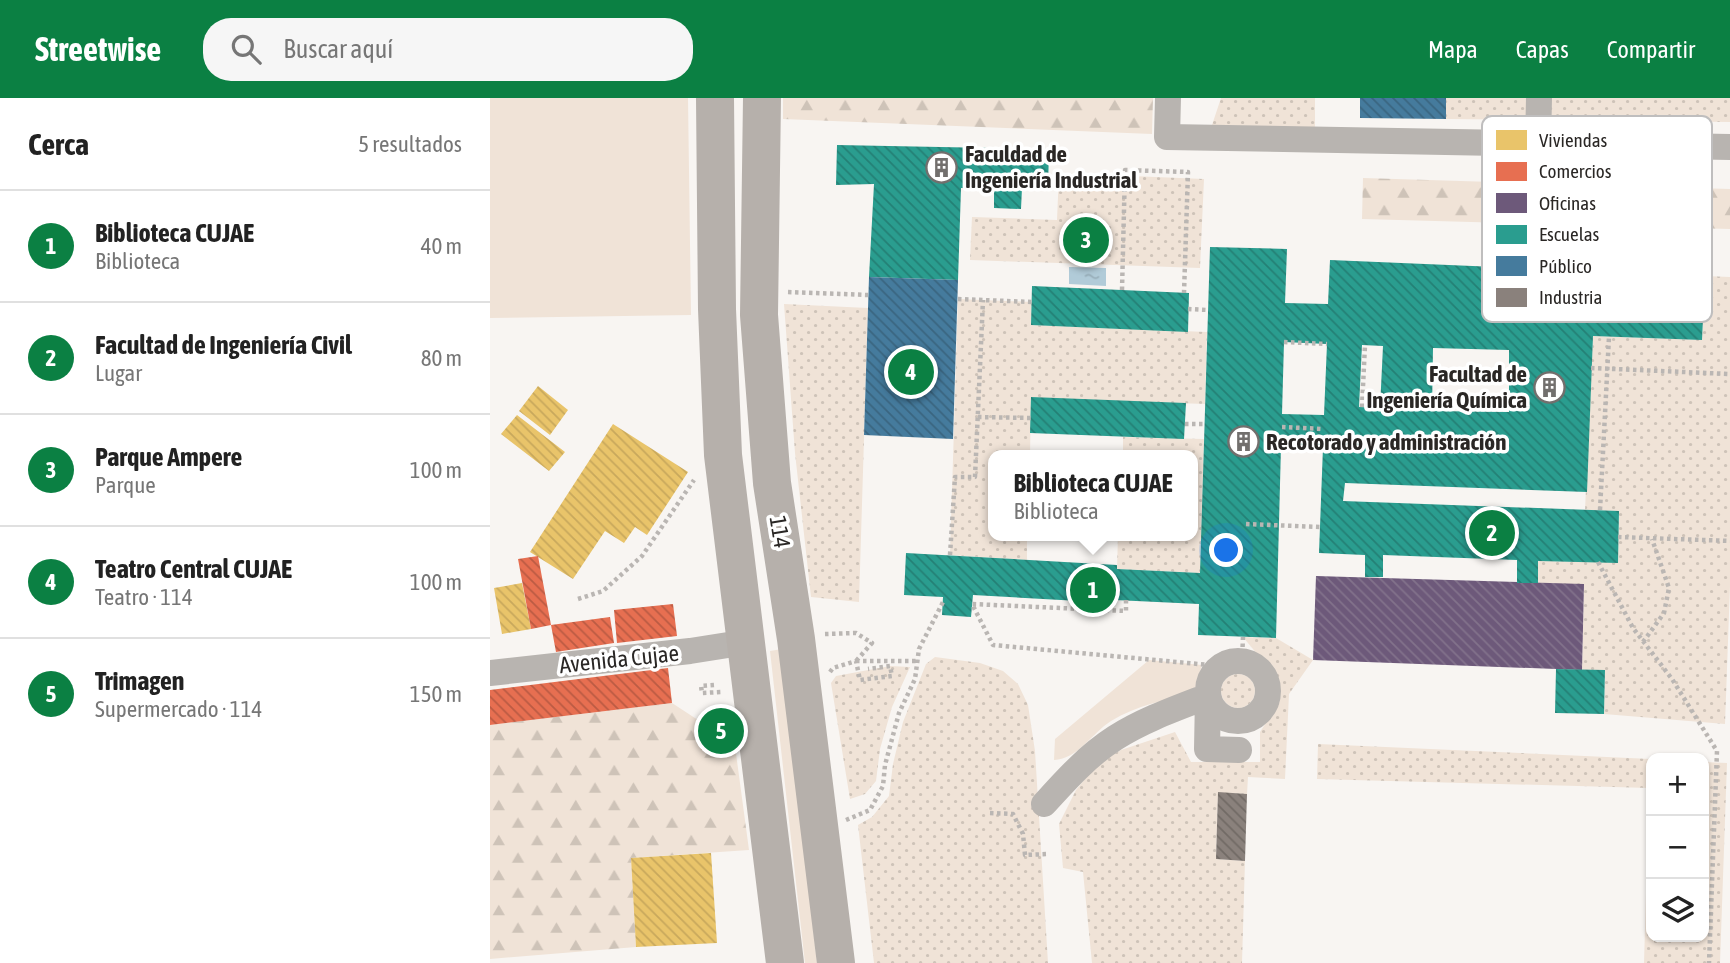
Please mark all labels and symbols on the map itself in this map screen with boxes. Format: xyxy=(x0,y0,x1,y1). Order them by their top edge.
legend xyxy=(1482,116,1712,322)
text: Viviendas xyxy=(1539,129,1608,151)
place label: Faculdad de Ingeniería Industrial xyxy=(965,141,1138,193)
building icon: Faculdad de Ingeniería Industrial xyxy=(925,150,959,184)
text: Comercios xyxy=(1539,160,1612,182)
text: Oficinas xyxy=(1539,192,1596,214)
pin: 3 xyxy=(1063,214,1109,266)
text: Escuelas xyxy=(1539,223,1600,245)
text: Público xyxy=(1539,255,1592,277)
text: Industria xyxy=(1539,286,1602,308)
pin: 4 xyxy=(888,346,934,398)
place label: Facultad de Ingeniería Química xyxy=(1366,361,1527,413)
building icon: Facultad de Ingeniería Química xyxy=(1533,370,1567,404)
building icon: Recotorado y administración xyxy=(1226,425,1260,459)
place label: Recotorado y administración xyxy=(1266,429,1506,455)
pin: 2 xyxy=(1469,507,1515,559)
street label: 114 xyxy=(765,514,795,550)
your location xyxy=(1209,533,1243,567)
pin: 1 xyxy=(1070,564,1116,616)
street label: Avenida Cujae xyxy=(558,640,680,678)
pin: 5 xyxy=(698,705,744,757)

